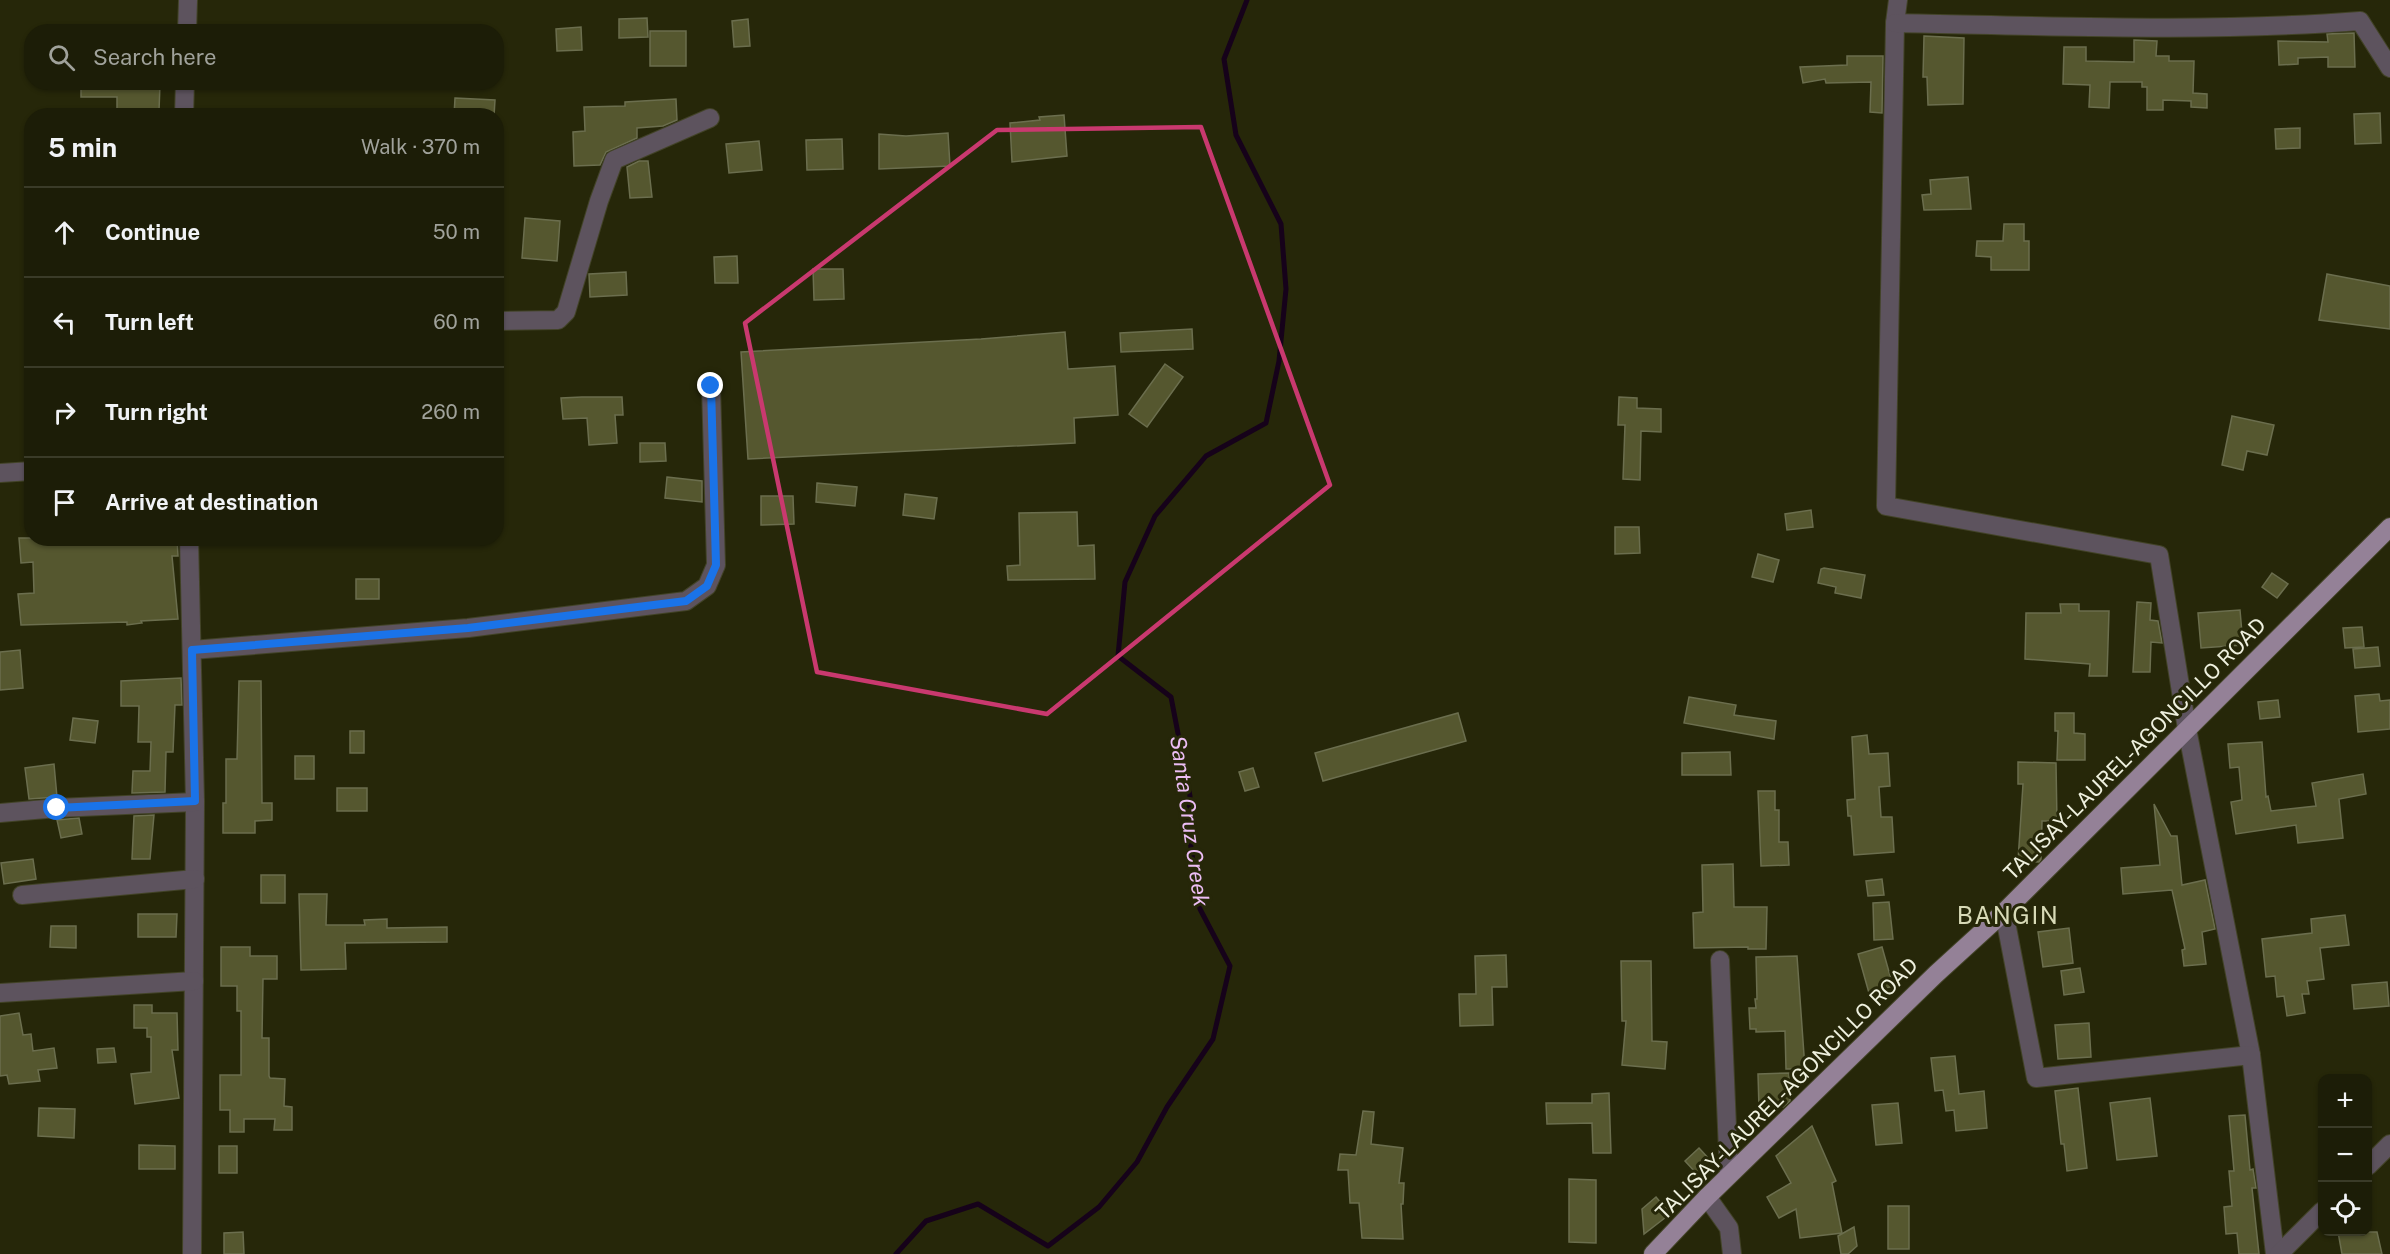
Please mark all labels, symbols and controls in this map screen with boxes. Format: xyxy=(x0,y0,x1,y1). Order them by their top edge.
search box xyxy=(24,24,504,90)
icon: search xyxy=(45,41,78,74)
text: Search here xyxy=(93,44,217,70)
text: 5 min xyxy=(48,132,117,163)
text: Walk · 370 m xyxy=(361,135,480,159)
icon: ahead xyxy=(48,216,81,249)
text: Continue xyxy=(105,219,200,245)
text: 50 m xyxy=(433,220,480,244)
icon: left xyxy=(48,306,81,339)
text: Turn left xyxy=(105,309,194,335)
text: 60 m xyxy=(433,310,480,334)
route end xyxy=(697,372,723,398)
icon: right xyxy=(48,396,81,429)
text: Turn right xyxy=(105,399,208,425)
text: 260 m xyxy=(421,400,480,424)
icon: arrive xyxy=(48,486,81,519)
text: Arrive at destination xyxy=(105,489,318,515)
street label: TALISAY-LAUREL-AGONCILLO ROAD xyxy=(1998,612,2271,885)
water label: Santa Cruz Creek xyxy=(1165,734,1215,908)
route start xyxy=(43,794,69,820)
district label: BANGIN xyxy=(1957,901,2059,929)
street label: TALISAY-LAUREL-AGONCILLO ROAD xyxy=(1650,952,1923,1225)
map controls xyxy=(2318,1074,2372,1236)
button: + xyxy=(2318,1074,2372,1128)
button: − xyxy=(2318,1128,2372,1182)
button: locate xyxy=(2318,1182,2372,1236)

